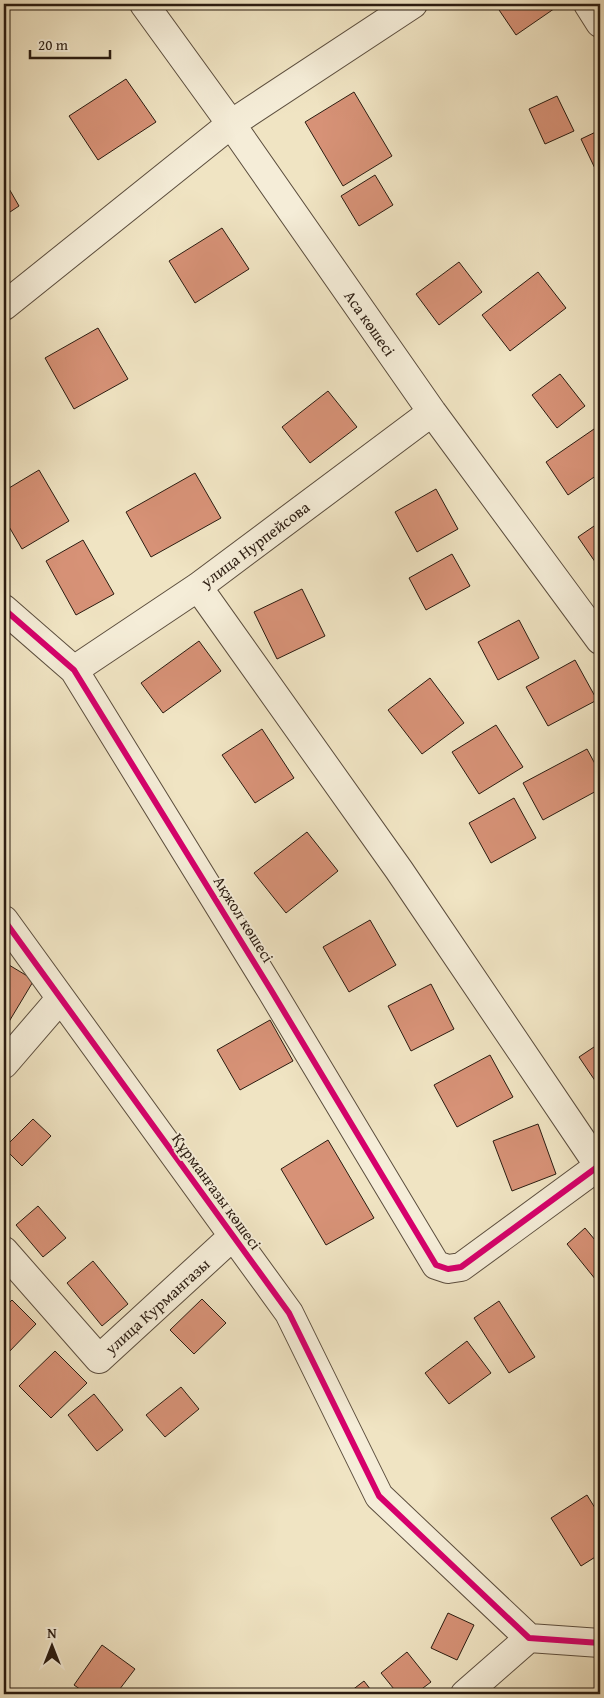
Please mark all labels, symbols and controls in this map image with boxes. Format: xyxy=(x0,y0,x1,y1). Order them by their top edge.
scale bar xyxy=(30,28,110,60)
text: 20 m xyxy=(38,34,69,55)
street label: Аса көшесі xyxy=(338,285,402,361)
street label: улица Нурпейсова xyxy=(195,495,315,594)
street label: Ақжол көшесі xyxy=(208,871,280,967)
street label: Құрманғазы көшесі xyxy=(166,1128,268,1255)
street label: улица Курмангазы xyxy=(98,1252,215,1360)
north arrow xyxy=(28,1620,78,1670)
text: N xyxy=(47,1623,57,1643)

